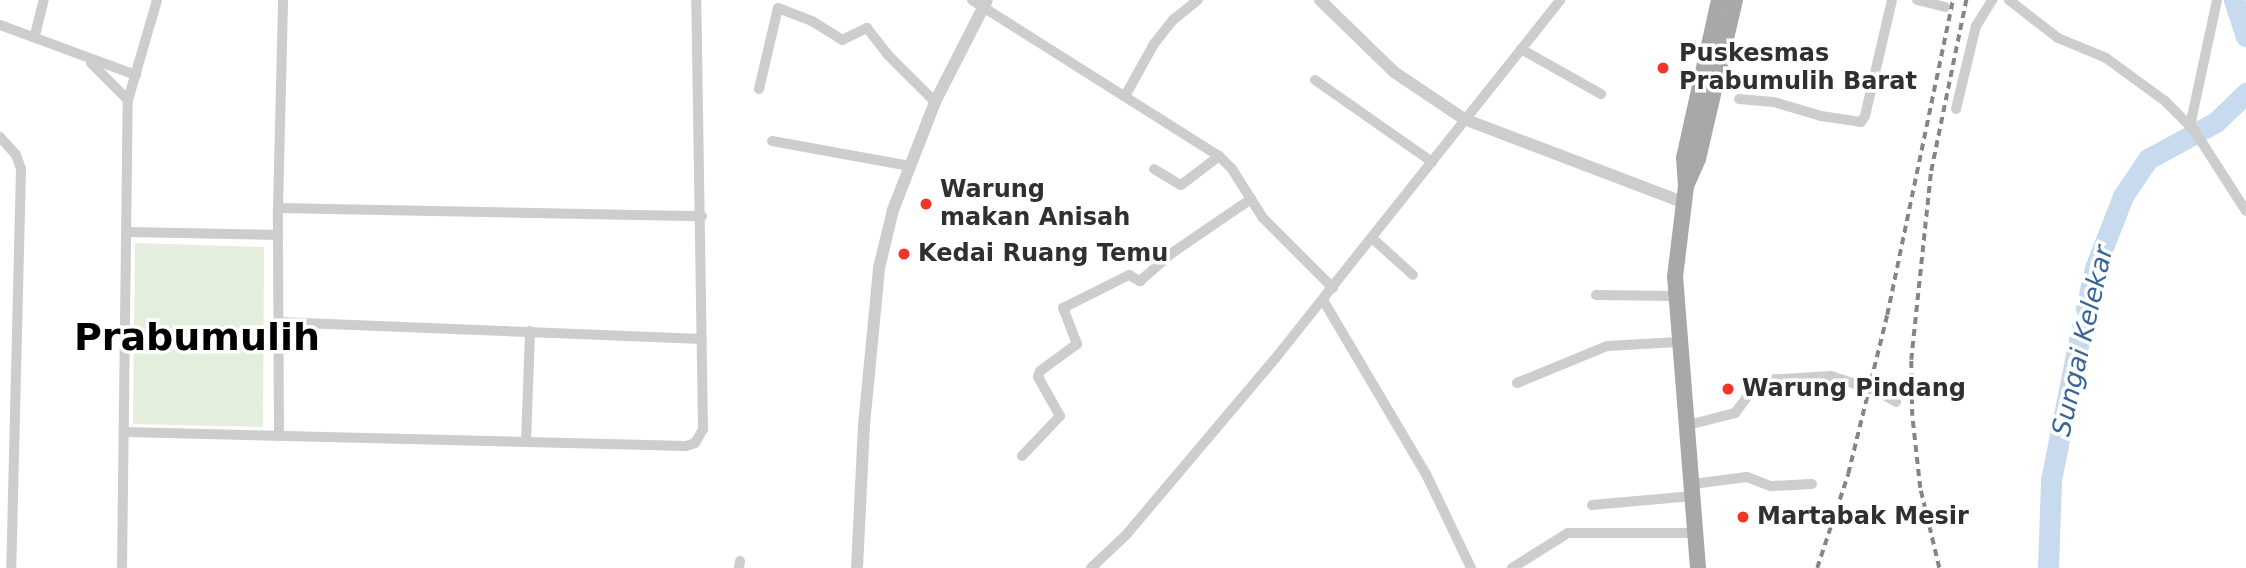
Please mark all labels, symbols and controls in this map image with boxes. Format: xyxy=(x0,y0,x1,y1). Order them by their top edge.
place label: Puskesmas Prabumulih Barat xyxy=(1679,40,1917,96)
marker: Puskesmas Prabumulih Barat xyxy=(1653,58,1673,78)
place label: Warung makan Anisah xyxy=(940,176,1130,232)
marker: Warung makan Anisah xyxy=(918,196,934,212)
place label: Kedai Ruang Temu xyxy=(918,240,1168,268)
water label: Sungai Kelekar xyxy=(2046,243,2120,439)
marker: Kedai Ruang Temu xyxy=(896,246,912,262)
district label: Prabumulih xyxy=(74,315,320,361)
place label: Warung Pindang xyxy=(1742,375,1966,403)
marker: Warung Pindang xyxy=(1720,381,1736,397)
place label: Martabak Mesir xyxy=(1757,503,1969,531)
marker: Martabak Mesir xyxy=(1735,509,1751,525)

